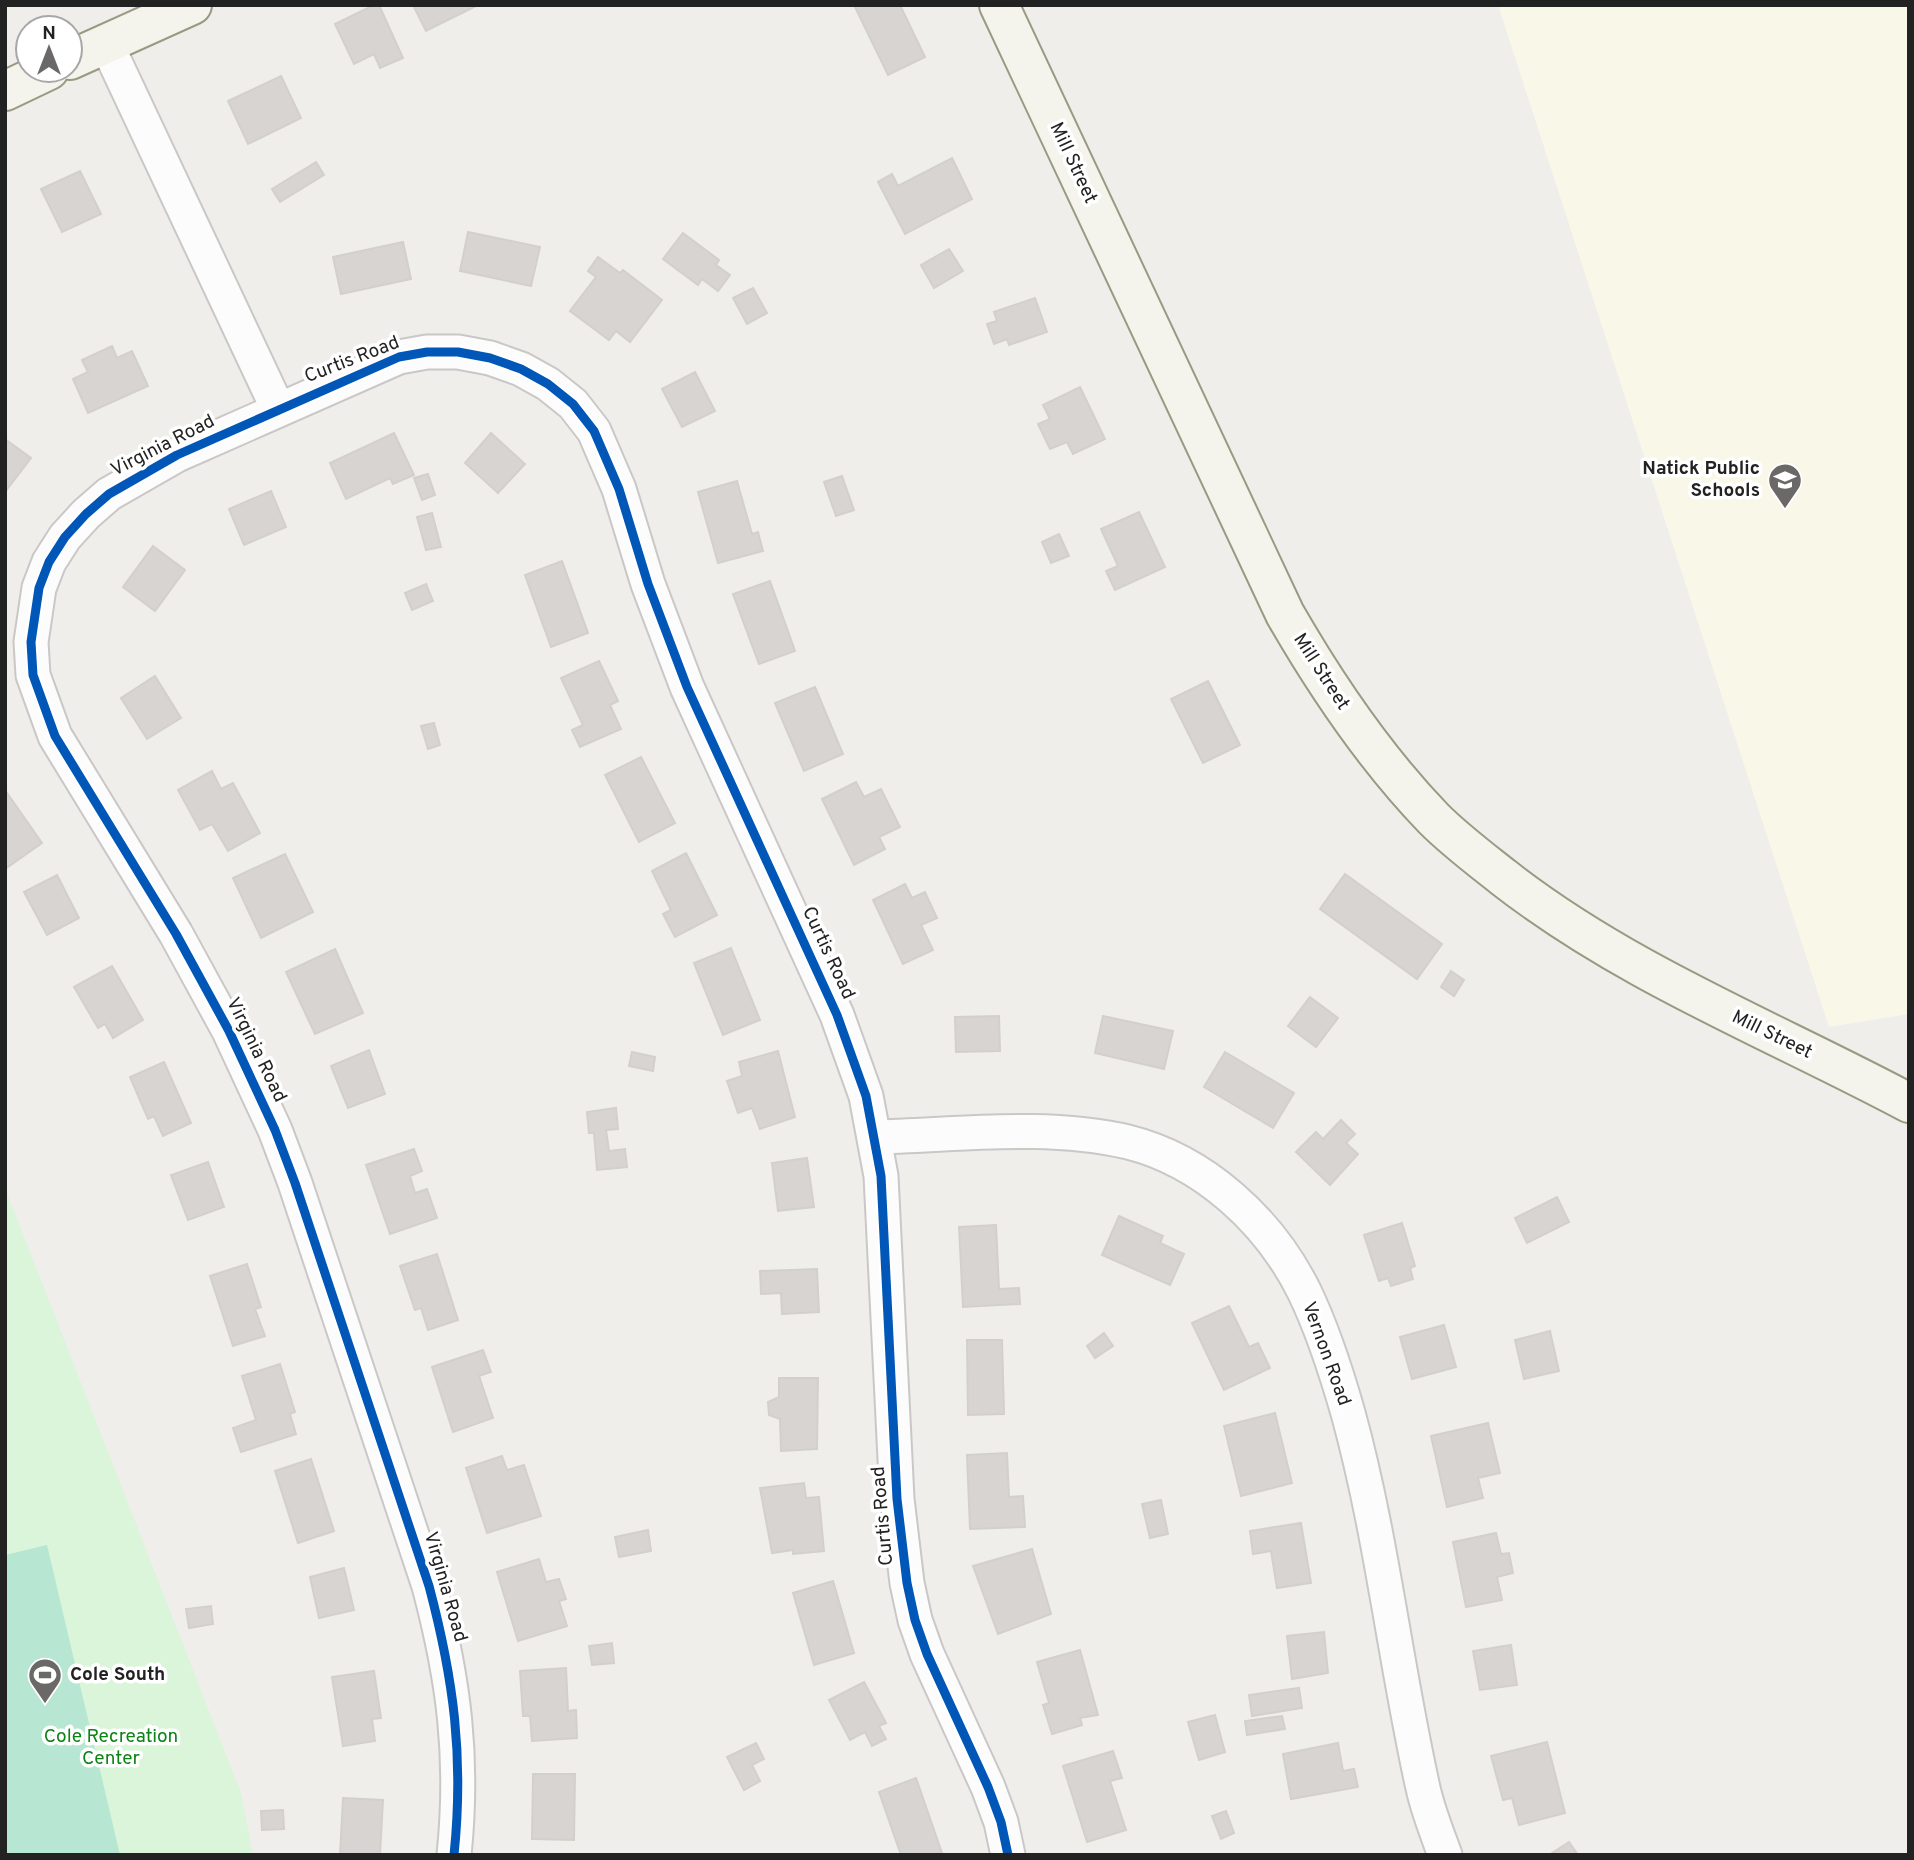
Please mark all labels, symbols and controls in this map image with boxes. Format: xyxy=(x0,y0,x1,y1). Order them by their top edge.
north arrow xyxy=(14,14,84,84)
text: N xyxy=(42,22,56,46)
street label: Mill Street xyxy=(1044,119,1102,207)
street label: Curtis Road xyxy=(301,331,403,389)
street label: Virginia Road xyxy=(107,410,219,482)
place label: Natick Public Schools xyxy=(1642,457,1760,503)
school or university icon: Natick Public Schools xyxy=(1766,461,1804,510)
street label: Mill Street xyxy=(1287,629,1355,715)
street label: Curtis Road xyxy=(796,903,860,1003)
street label: Virginia Road xyxy=(220,994,292,1106)
street label: Mill Street xyxy=(1728,1005,1816,1065)
street label: Vernon Road xyxy=(1296,1299,1356,1409)
street label: Curtis Road xyxy=(867,1465,899,1567)
street label: Virginia Road xyxy=(418,1529,472,1645)
sports icon: Cole South xyxy=(26,1656,64,1705)
place label: Cole South xyxy=(70,1663,165,1687)
park label: Cole Recreation Center xyxy=(44,1725,178,1771)

